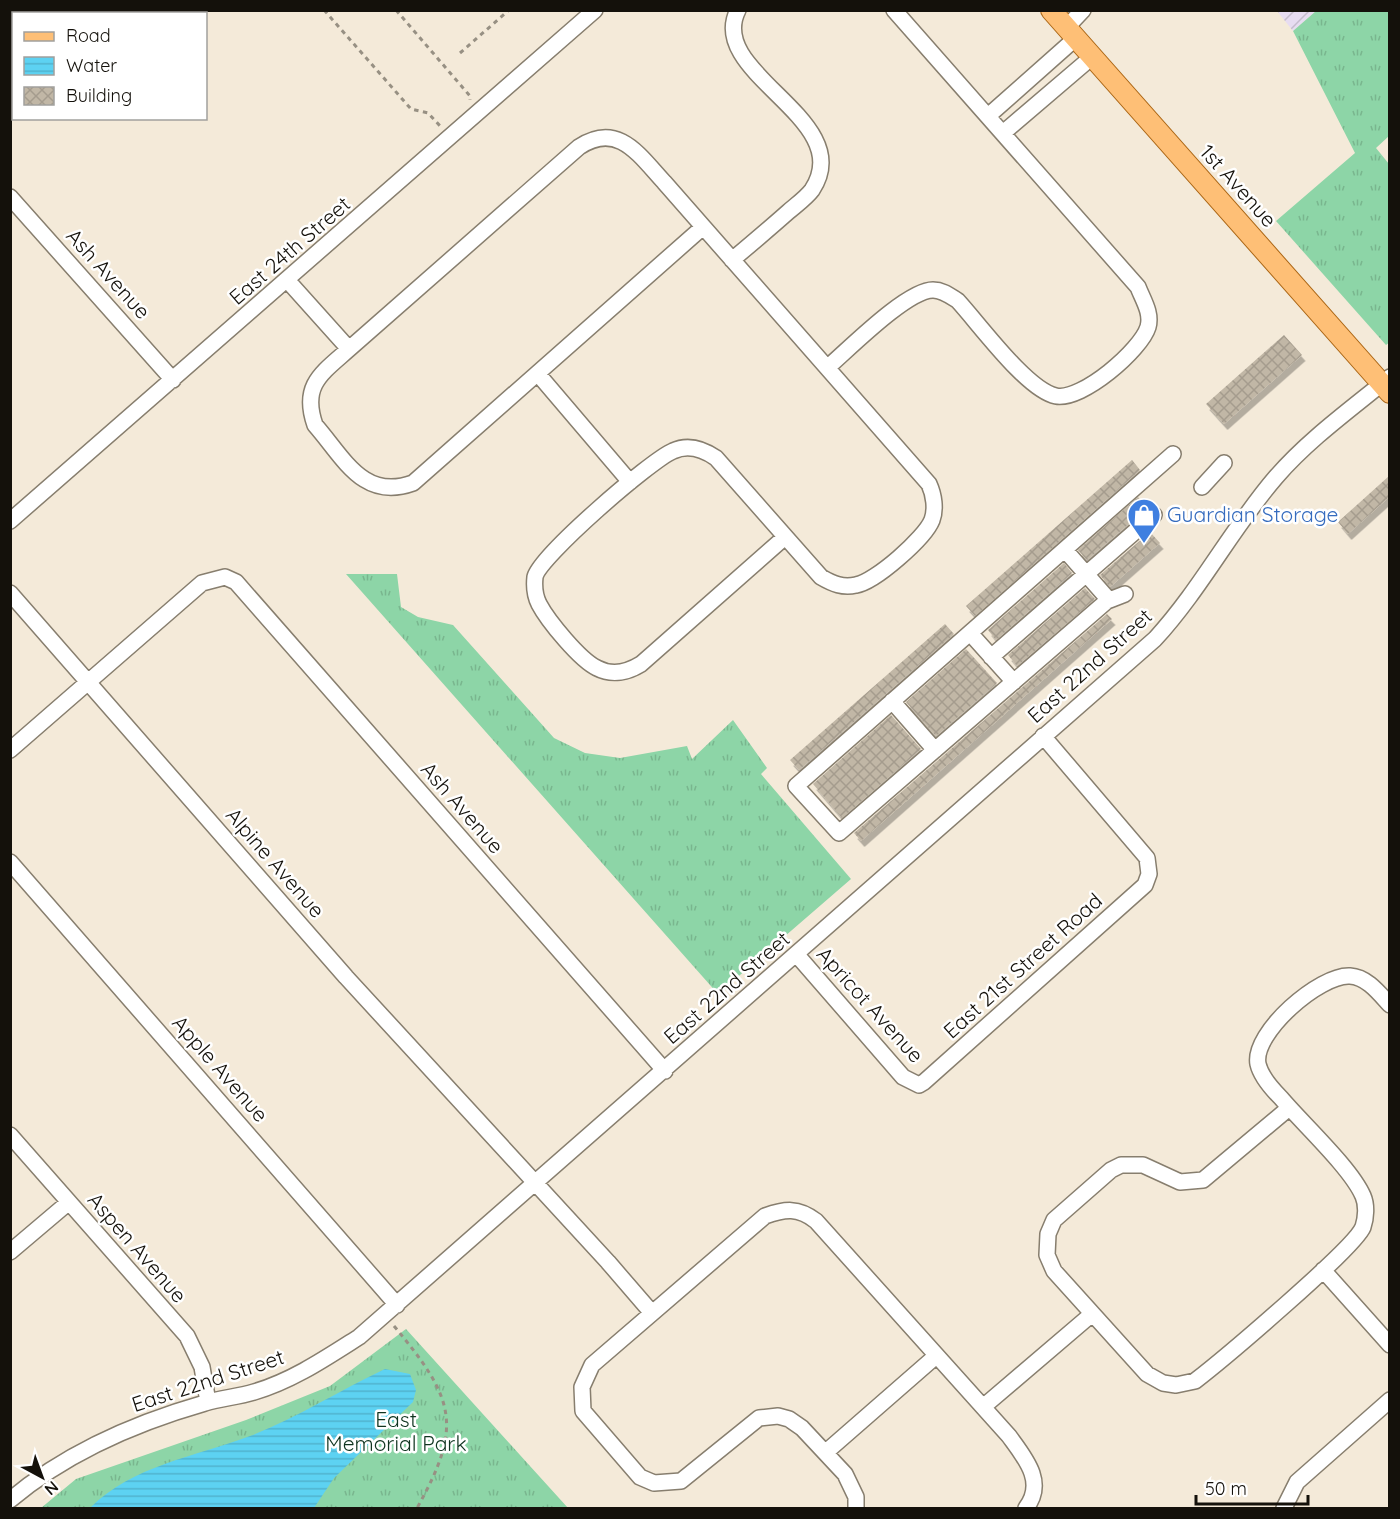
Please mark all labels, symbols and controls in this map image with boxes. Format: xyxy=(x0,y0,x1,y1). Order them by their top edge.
legend xyxy=(12,12,207,120)
text: Road xyxy=(66,24,111,47)
text: Water xyxy=(66,54,117,77)
text: Building xyxy=(66,84,132,107)
street label: 1st Avenue xyxy=(1195,139,1283,232)
street label: East 24th Street xyxy=(223,191,355,310)
street label: Ash Avenue xyxy=(61,223,156,324)
shop icon: Guardian Storage xyxy=(1126,497,1162,544)
place label: Guardian Storage xyxy=(1167,501,1338,527)
street label: East 22nd Street xyxy=(1022,603,1157,728)
street label: Ash Avenue xyxy=(416,756,510,858)
street label: Alpine Avenue xyxy=(221,802,331,923)
street label: East 21st Street Road xyxy=(938,887,1107,1043)
street label: East 22nd Street xyxy=(658,925,795,1049)
street label: Apricot Avenue xyxy=(812,941,930,1068)
street label: Apple Avenue xyxy=(167,1010,274,1127)
street label: Aspen Avenue xyxy=(83,1187,193,1308)
street label: East 22nd Street xyxy=(128,1343,287,1417)
park label: East Memorial Park xyxy=(325,1406,467,1456)
north arrow xyxy=(12,1447,72,1507)
scale bar xyxy=(1196,1468,1308,1506)
text: N xyxy=(41,1477,63,1500)
text: 50 m xyxy=(1205,1477,1247,1500)

